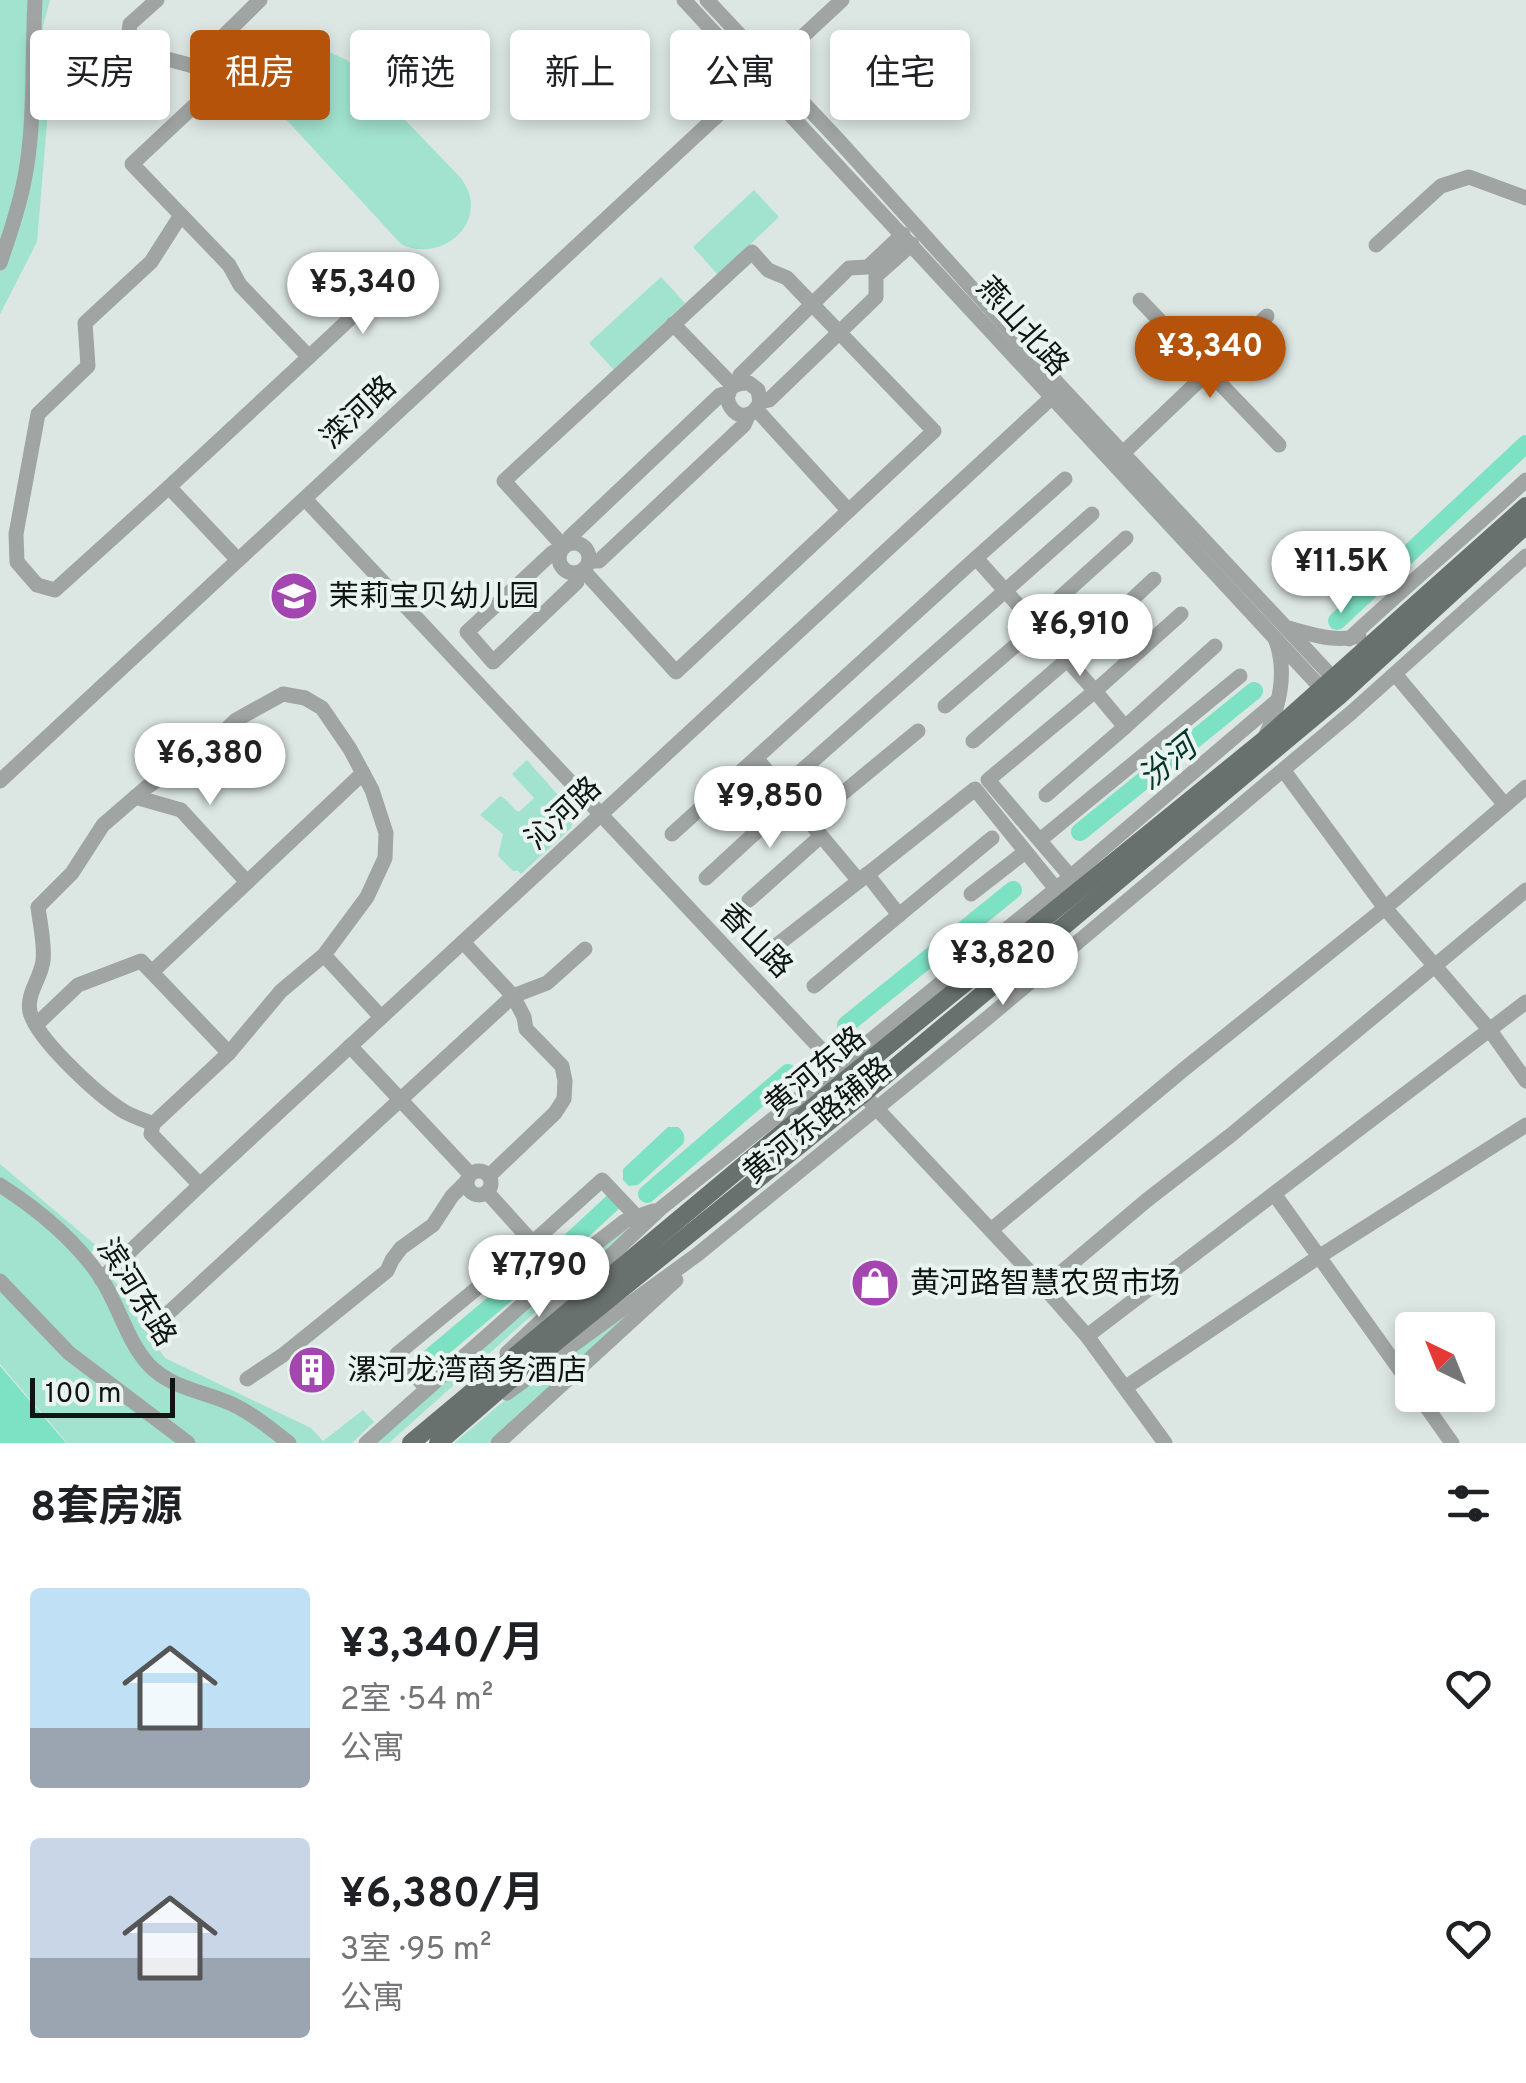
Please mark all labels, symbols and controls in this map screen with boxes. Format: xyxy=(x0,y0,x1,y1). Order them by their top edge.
chip: 买房 xyxy=(30,30,170,120)
chip: 租房 xyxy=(190,30,330,120)
chip: 筛选 xyxy=(350,30,490,120)
chip: 新上 xyxy=(510,30,650,120)
chip: 公寓 xyxy=(670,30,810,120)
chip: 住宅 xyxy=(830,30,970,120)
pin: ¥5,340 xyxy=(282,252,444,337)
text: ¥5,340 xyxy=(309,264,417,304)
street label: 燕山北路 xyxy=(967,271,1075,385)
pin: ¥3,340 xyxy=(1129,316,1291,401)
text: ¥3,340 xyxy=(1157,328,1263,368)
street label: 滦河路 xyxy=(314,370,405,458)
pin: ¥11.5K xyxy=(1260,531,1422,616)
text: ¥11.5K xyxy=(1293,543,1389,583)
school or university icon: 茉莉宝贝幼儿园 xyxy=(268,570,320,622)
place label: 茉莉宝贝幼儿园 xyxy=(329,580,539,617)
pin: ¥6,910 xyxy=(999,594,1161,679)
text: ¥6,910 xyxy=(1030,606,1130,646)
pin: ¥6,380 xyxy=(129,723,291,808)
water label: 汾河 xyxy=(1131,725,1211,800)
text: ¥6,380 xyxy=(157,735,263,775)
pin: ¥9,850 xyxy=(689,766,851,851)
street label: 沁河路 xyxy=(519,771,610,859)
text: ¥9,850 xyxy=(716,778,824,818)
street label: 香山路 xyxy=(710,897,799,987)
pin: ¥3,820 xyxy=(922,923,1084,1008)
text: ¥3,820 xyxy=(950,935,1056,975)
street label: 黄河东路 xyxy=(759,1020,874,1126)
street label: 黄河东路辅路 xyxy=(737,1051,900,1193)
street label: 滨河东路 xyxy=(87,1233,182,1354)
pin: ¥7,790 xyxy=(458,1235,620,1320)
text: ¥7,790 xyxy=(490,1247,588,1287)
shop icon: 黄河路智慧农贸市场 xyxy=(849,1257,901,1309)
place label: 黄河路智慧农贸市场 xyxy=(910,1267,1180,1304)
north arrow xyxy=(1395,1312,1495,1412)
map controls xyxy=(1395,1312,1495,1412)
building icon: 漯河龙湾商务酒店 xyxy=(286,1344,338,1396)
place label: 漯河龙湾商务酒店 xyxy=(347,1354,587,1391)
scale bar xyxy=(30,1373,175,1418)
text: 100 m xyxy=(45,1377,121,1413)
icon: filters xyxy=(1441,1476,1496,1531)
text: 8套房源 xyxy=(30,1483,182,1536)
text: ¥3,340/月 xyxy=(340,1619,544,1672)
icon: home xyxy=(110,1628,230,1748)
icon: heart xyxy=(1441,1661,1496,1716)
text: 2室 · 54 m² xyxy=(340,1681,493,1721)
text: 公寓 xyxy=(340,1730,404,1770)
text: ¥6,380/月 xyxy=(340,1869,544,1922)
icon: home xyxy=(110,1878,230,1998)
icon: heart xyxy=(1441,1911,1496,1966)
text: 3室 · 95 m² xyxy=(340,1931,492,1971)
text: 公寓 xyxy=(340,1980,404,2020)

